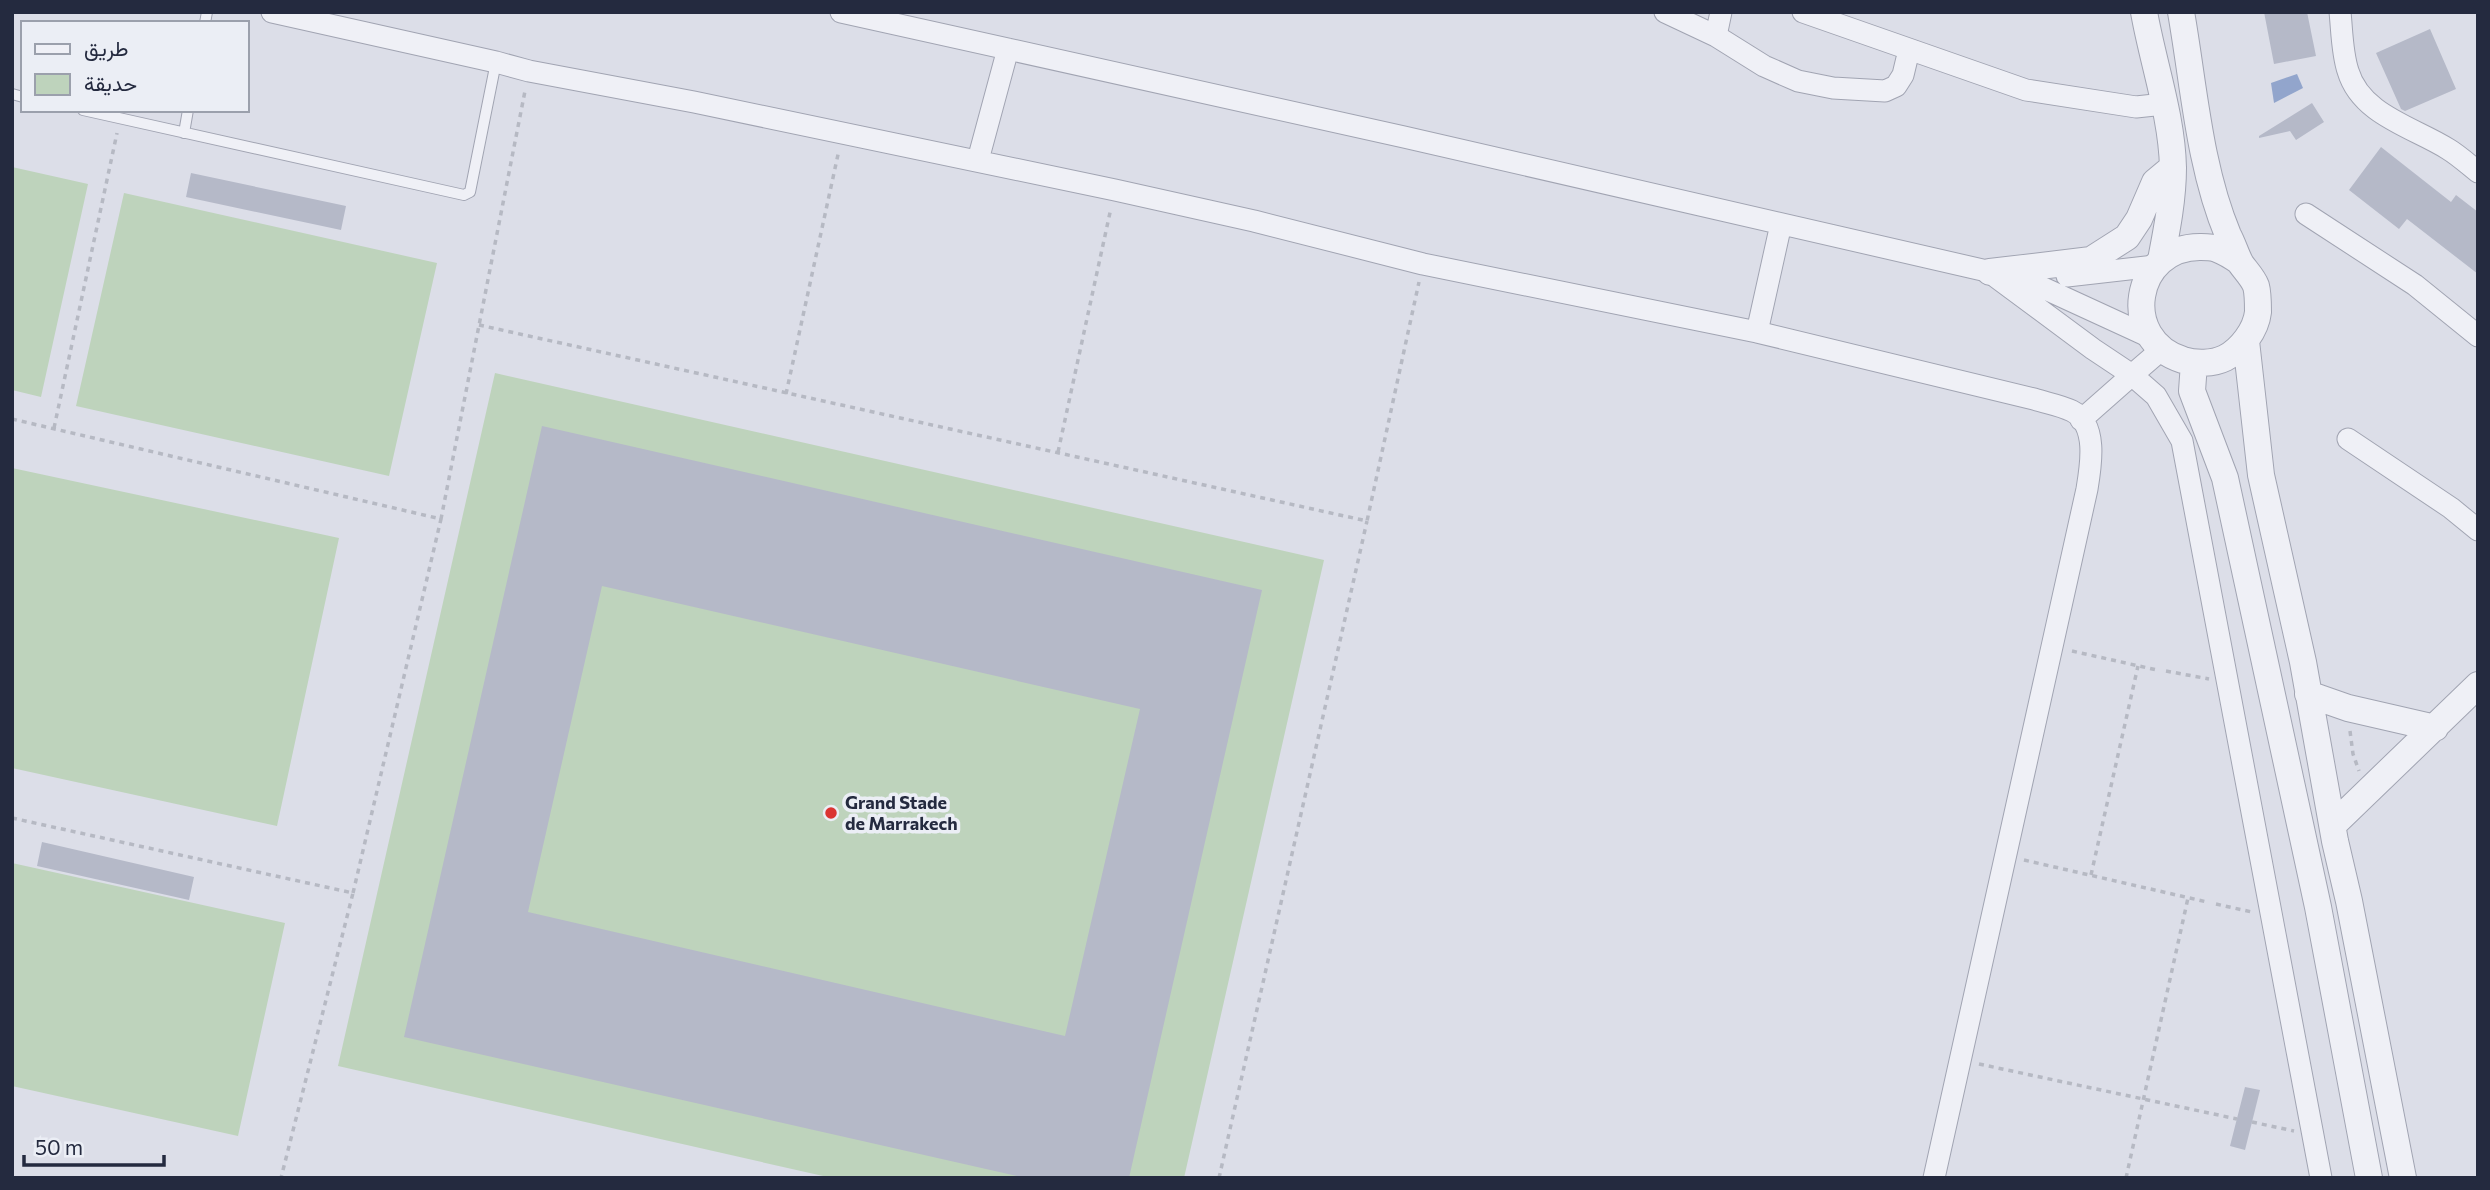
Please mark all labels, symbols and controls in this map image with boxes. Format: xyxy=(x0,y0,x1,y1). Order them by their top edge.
legend xyxy=(21,21,248,112)
text: طريق xyxy=(84,35,129,62)
text: حديقة xyxy=(84,70,137,96)
place label: Grand Stade de Marrakech xyxy=(845,791,958,834)
marker: Grand Stade de Marrakech xyxy=(823,805,839,821)
scale bar xyxy=(24,1124,164,1168)
text: 50 m xyxy=(35,1134,83,1159)

